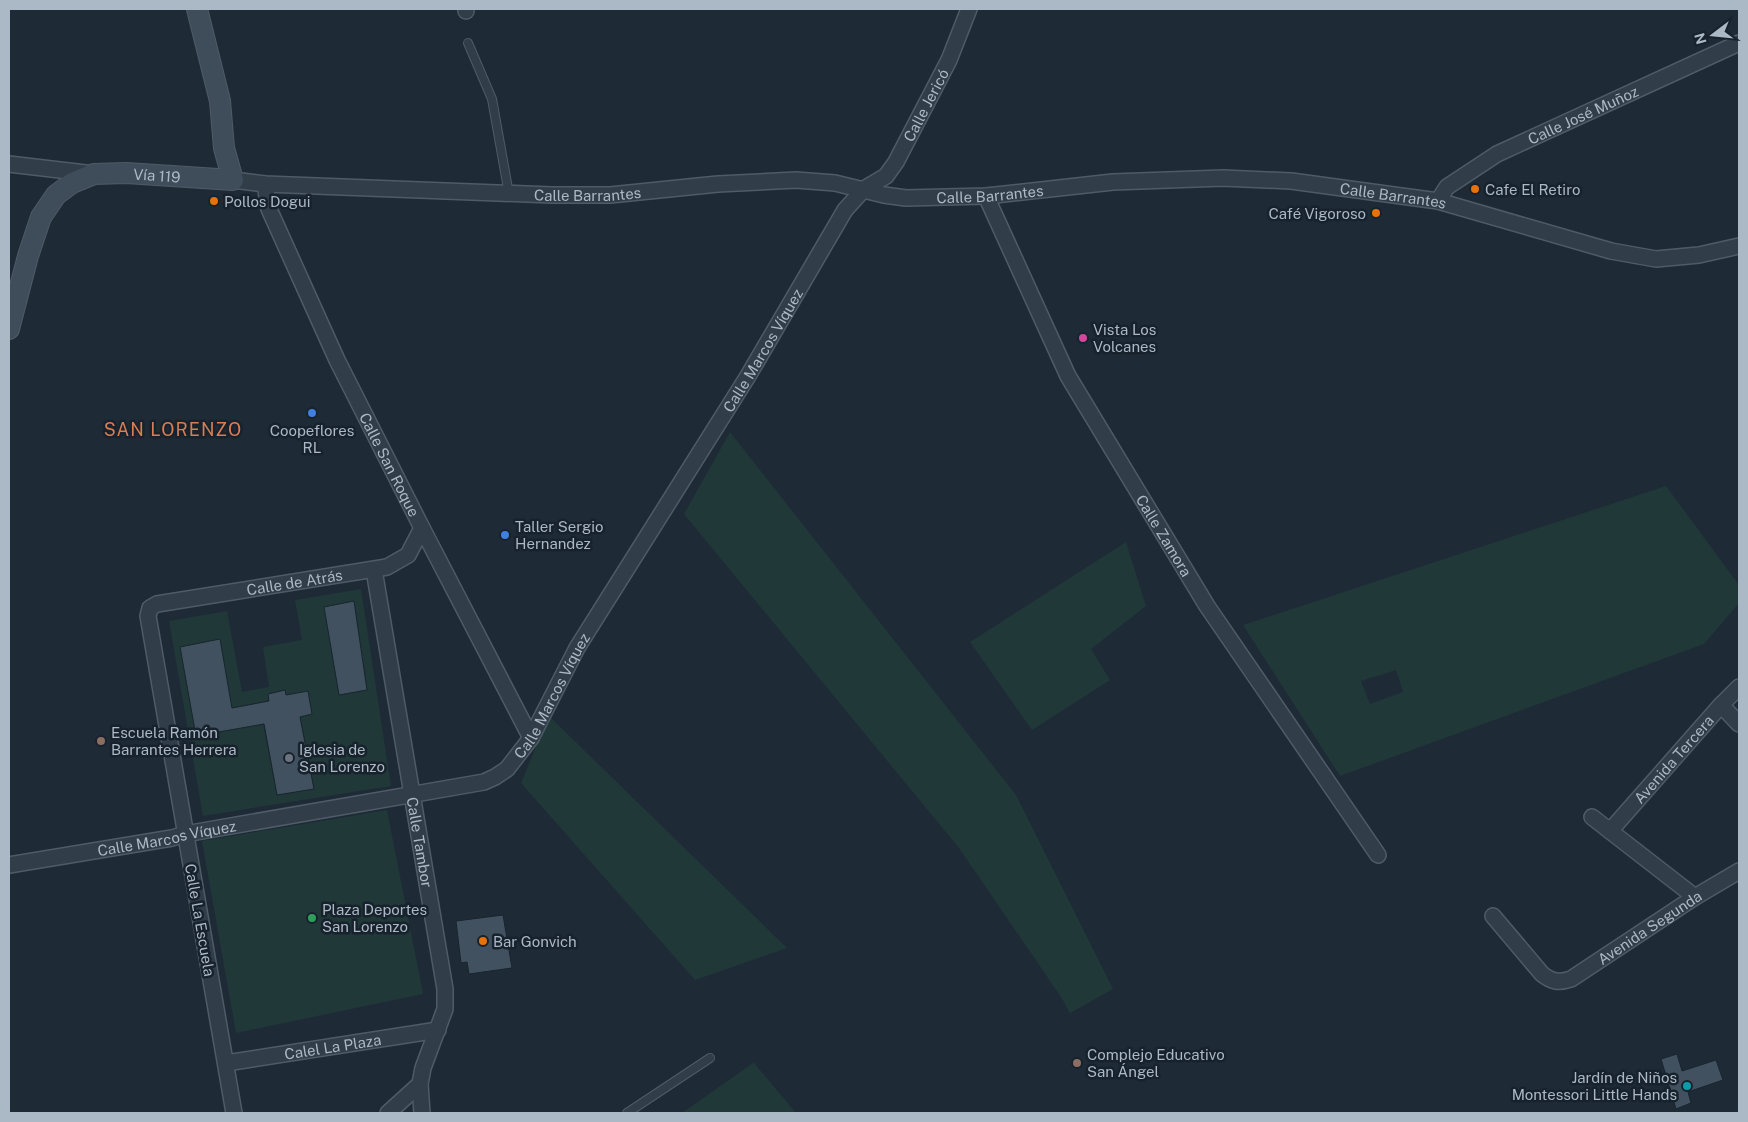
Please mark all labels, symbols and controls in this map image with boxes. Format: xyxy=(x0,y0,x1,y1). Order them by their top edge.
north arrow xyxy=(1688,10,1738,60)
text: N xyxy=(1691,31,1710,46)
street label: Calle Jericó xyxy=(900,66,952,144)
street label: Calle José Muñoz xyxy=(1525,82,1641,147)
street label: Vía 119 xyxy=(133,165,181,185)
street label: Calle Barrantes xyxy=(1339,179,1448,212)
street label: Calle Barrantes xyxy=(936,181,1044,206)
place label: Cafe El Retiro xyxy=(1485,181,1580,198)
street label: Calle Barrantes xyxy=(534,183,642,204)
marker: Cafe El Retiro xyxy=(1469,183,1481,195)
place label: Pollos Dogui xyxy=(224,193,310,210)
marker: Pollos Dogui xyxy=(208,195,220,207)
place label: Café Vigoroso xyxy=(1269,205,1366,222)
marker: Café Vigoroso xyxy=(1370,207,1382,219)
street label: Calle Marcos Víquez xyxy=(719,285,806,415)
place label: Vista Los Volcanes xyxy=(1093,321,1156,355)
marker: Vista Los Volcanes xyxy=(1077,332,1089,344)
marker: Coopeflores RL xyxy=(306,407,318,419)
street label: Calle San Roque xyxy=(356,410,423,519)
district label: SAN LORENZO xyxy=(104,419,242,440)
place label: Coopeflores RL xyxy=(270,422,354,456)
street label: Calle Zamora xyxy=(1133,491,1195,579)
place label: Taller Sergio Hernandez xyxy=(515,518,604,552)
marker: Taller Sergio Hernandez xyxy=(499,529,511,541)
street label: Calle de Atrás xyxy=(245,566,344,598)
street label: Calle Marcos Víquez xyxy=(510,630,593,762)
street label: Avenida Tercera xyxy=(1630,711,1717,806)
place label: Escuela Ramón Barrantes Herrera xyxy=(111,724,237,758)
marker: Escuela Ramón Barrantes Herrera xyxy=(95,735,107,747)
place label: Iglesia de San Lorenzo xyxy=(299,741,385,775)
marker: Iglesia de San Lorenzo xyxy=(283,752,295,764)
street label: Calle Tambor xyxy=(404,795,436,889)
street label: Calle Marcos Víquez xyxy=(96,817,237,859)
street label: Calle La Escuela xyxy=(182,862,218,978)
street label: Avenida Segunda xyxy=(1594,887,1704,968)
place label: Plaza Deportes San Lorenzo xyxy=(322,901,427,935)
marker: Plaza Deportes San Lorenzo xyxy=(306,912,318,924)
place label: Bar Gonvich xyxy=(493,933,577,950)
marker: Bar Gonvich xyxy=(477,935,489,947)
street label: Calel La Plaza xyxy=(283,1030,382,1062)
place label: Complejo Educativo San Ángel xyxy=(1087,1046,1225,1080)
marker: Complejo Educativo San Ángel xyxy=(1071,1057,1083,1069)
place label: Jardín de Niños Montessori Little Hands xyxy=(1512,1069,1677,1103)
marker: Jardín de Niños Montessori Little Hands xyxy=(1681,1080,1693,1092)

